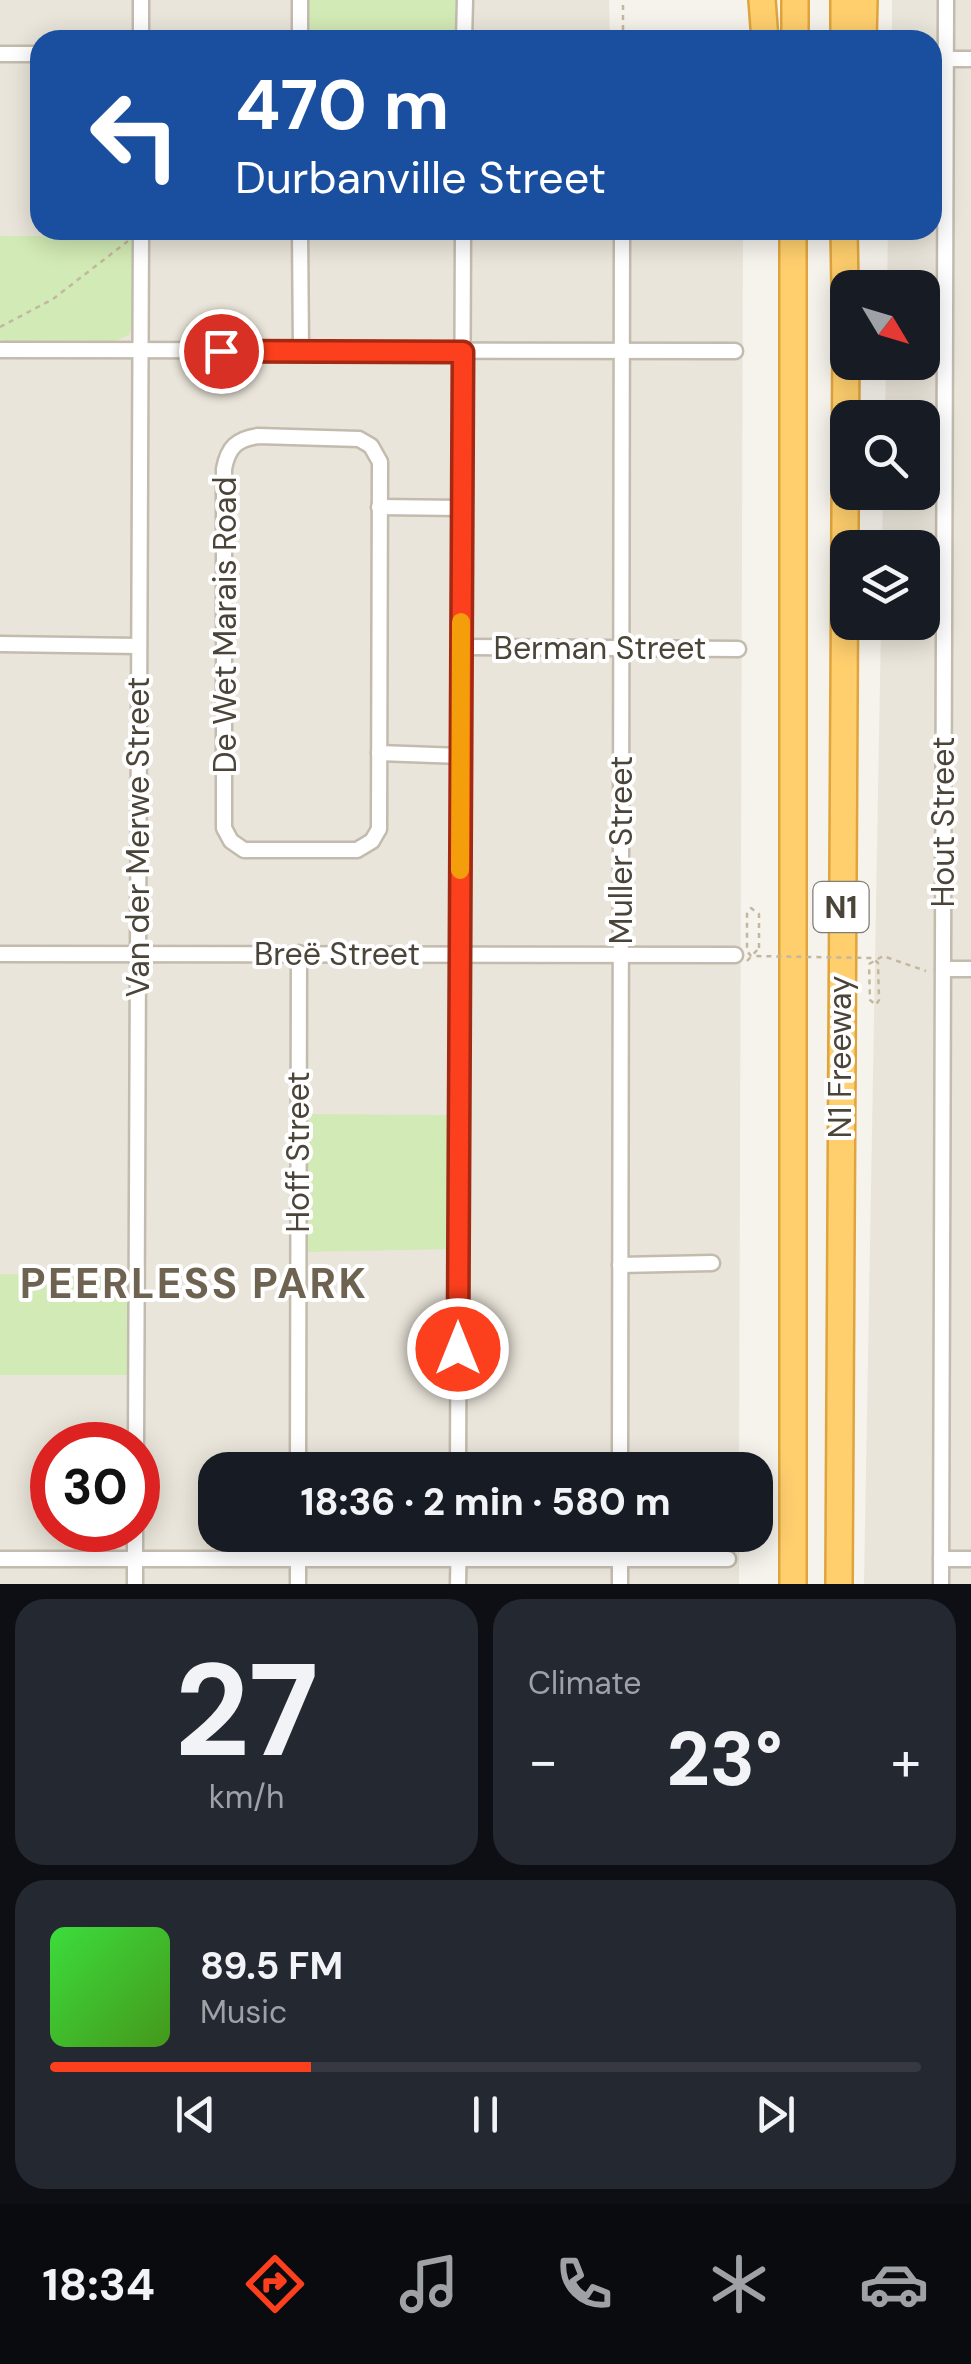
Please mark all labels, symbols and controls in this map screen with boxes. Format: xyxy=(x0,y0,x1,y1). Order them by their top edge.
text: 470 m xyxy=(235,60,449,151)
icon: left xyxy=(70,70,200,200)
text: Durbanville Street xyxy=(235,148,606,207)
north arrow xyxy=(830,270,940,380)
map controls xyxy=(830,270,940,640)
pin xyxy=(179,309,264,394)
icon: arrive xyxy=(194,324,249,379)
button: search xyxy=(830,400,940,510)
street label: De Wet Marais Road xyxy=(204,476,246,774)
button: layers xyxy=(830,530,940,640)
street label: Berman Street xyxy=(494,627,706,669)
street label: Van der Merwe Street xyxy=(117,677,159,997)
street label: Hout Street xyxy=(922,737,964,907)
street label: Muller Street xyxy=(600,756,642,944)
road number: N1 xyxy=(814,882,868,932)
street label: Breë Street xyxy=(254,933,420,975)
street label: N1 Freeway xyxy=(819,975,861,1139)
street label: Hoff Street xyxy=(277,1071,319,1233)
district label: PEERLESS PARK xyxy=(20,1256,368,1311)
position arrow xyxy=(406,1297,510,1401)
speed limit sign: 30 xyxy=(30,1422,160,1552)
text: 18:36 · 2 min · 580 m xyxy=(300,1477,671,1527)
text: 27 xyxy=(175,1626,318,1795)
text: Climate xyxy=(528,1662,642,1704)
text: 23° xyxy=(666,1711,783,1808)
text: − xyxy=(528,1725,558,1797)
text: + xyxy=(891,1725,921,1797)
text: km/h xyxy=(209,1776,284,1818)
text: 89.5 FM xyxy=(200,1941,343,1991)
text: Music xyxy=(200,1991,287,2033)
icon: previous xyxy=(168,2087,223,2142)
icon: pause xyxy=(458,2087,513,2142)
icon: next xyxy=(748,2087,803,2142)
icon: directions xyxy=(240,2249,310,2319)
icon: music xyxy=(394,2249,464,2319)
icon: phone xyxy=(549,2249,619,2319)
icon: climate xyxy=(704,2249,774,2319)
icon: car xyxy=(859,2249,929,2319)
text: 18:34 xyxy=(42,2255,155,2314)

